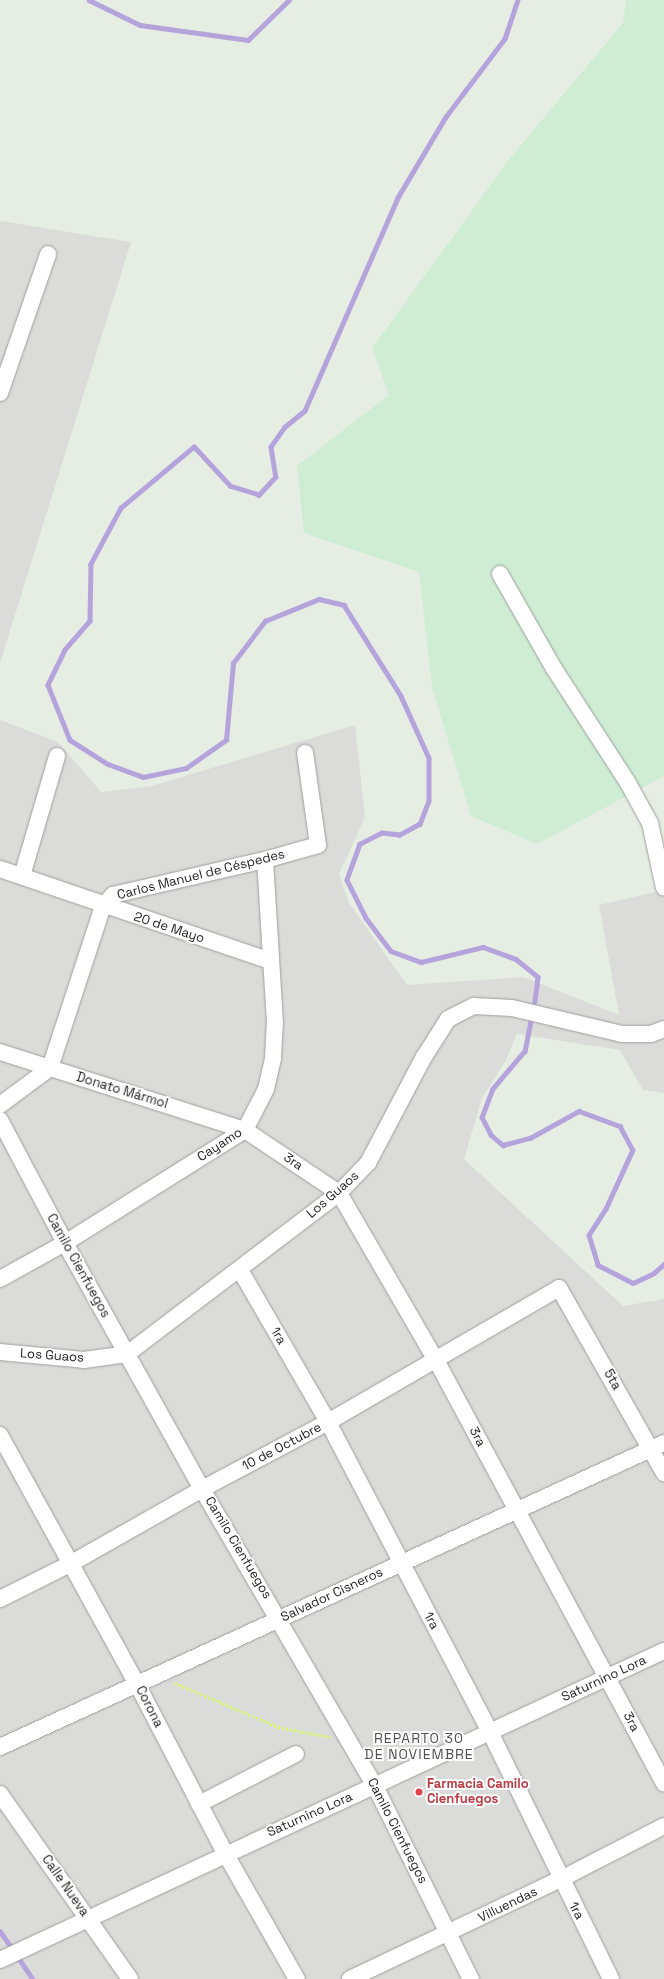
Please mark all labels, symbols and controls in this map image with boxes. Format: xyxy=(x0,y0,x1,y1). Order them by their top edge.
street label: Carlos Manuel de Céspedes xyxy=(116,847,286,903)
street label: 20 de Mayo xyxy=(132,909,206,947)
street label: Donato Mármol xyxy=(74,1070,170,1112)
street label: Cayamo xyxy=(195,1125,245,1165)
street label: 3ra xyxy=(280,1150,306,1174)
street label: Los Guaos xyxy=(304,1168,362,1222)
street label: Camilo Cienfuegos xyxy=(43,1211,113,1321)
street label: 1ra xyxy=(267,1324,289,1348)
street label: Los Guaos xyxy=(20,1346,84,1366)
street label: 5ta xyxy=(600,1367,624,1393)
street label: 10 de Octubre xyxy=(240,1420,324,1474)
street label: 3ra xyxy=(465,1425,489,1449)
street label: Camilo Cienfuegos xyxy=(201,1494,275,1602)
street label: Salvador Cisneros xyxy=(278,1564,386,1626)
street label: 1ra xyxy=(420,1610,442,1632)
street label: Saturnino Lora xyxy=(559,1653,649,1705)
street label: Corona xyxy=(132,1684,166,1730)
street label: 3ra xyxy=(619,1710,643,1734)
district label: REPARTO 30 DE NOVIEMBRE xyxy=(364,1730,474,1762)
street label: Camilo Cienfuegos xyxy=(364,1776,430,1886)
place label: Farmacia Camilo Cienfuegos xyxy=(427,1777,529,1808)
marker: Farmacia Camilo Cienfuegos xyxy=(414,1787,424,1797)
street label: Saturnino Lora xyxy=(265,1789,355,1841)
street label: Calle Nueva xyxy=(38,1852,92,1920)
street label: Villuendas xyxy=(476,1884,540,1926)
street label: 1ra xyxy=(565,1900,587,1922)

